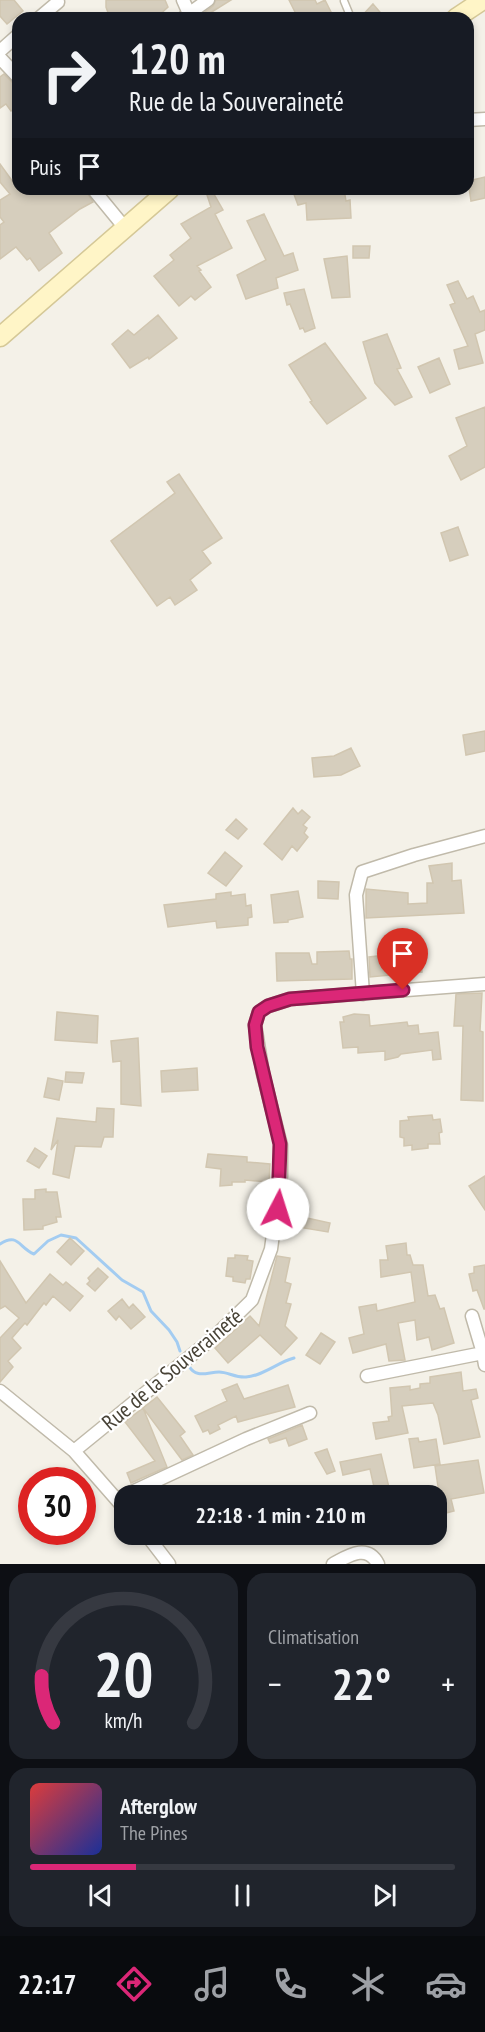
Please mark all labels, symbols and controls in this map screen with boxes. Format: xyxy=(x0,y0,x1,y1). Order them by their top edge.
text: 120 m xyxy=(129,31,226,86)
icon: right xyxy=(30,36,108,114)
text: Rue de la Souveraineté xyxy=(129,84,344,118)
icon: arrive xyxy=(73,150,106,183)
text: Puis xyxy=(30,153,61,181)
pin xyxy=(377,928,428,990)
icon: arrive xyxy=(386,937,419,970)
position arrow xyxy=(246,1177,310,1241)
street label: Rue de la Souveraineté xyxy=(96,1302,248,1436)
speed limit sign: 30 xyxy=(18,1467,96,1545)
text: 22:18 · 1 min · 210 m xyxy=(195,1501,366,1529)
text: Climatisation xyxy=(268,1624,359,1650)
text: 20 xyxy=(94,1633,153,1714)
text: 22° xyxy=(332,1654,391,1712)
text: − xyxy=(268,1662,282,1705)
text: + xyxy=(441,1662,455,1705)
text: km/h xyxy=(104,1706,143,1734)
text: Afterglow xyxy=(120,1792,197,1820)
text: The Pines xyxy=(120,1820,187,1846)
icon: previous xyxy=(84,1879,117,1912)
icon: pause xyxy=(226,1879,259,1912)
icon: next xyxy=(368,1879,401,1912)
icon: directions xyxy=(113,1963,155,2005)
icon: music xyxy=(191,1963,233,2005)
icon: phone xyxy=(269,1963,311,2005)
icon: climate xyxy=(347,1963,389,2005)
icon: car xyxy=(425,1963,467,2005)
text: 22:17 xyxy=(18,1967,76,2001)

